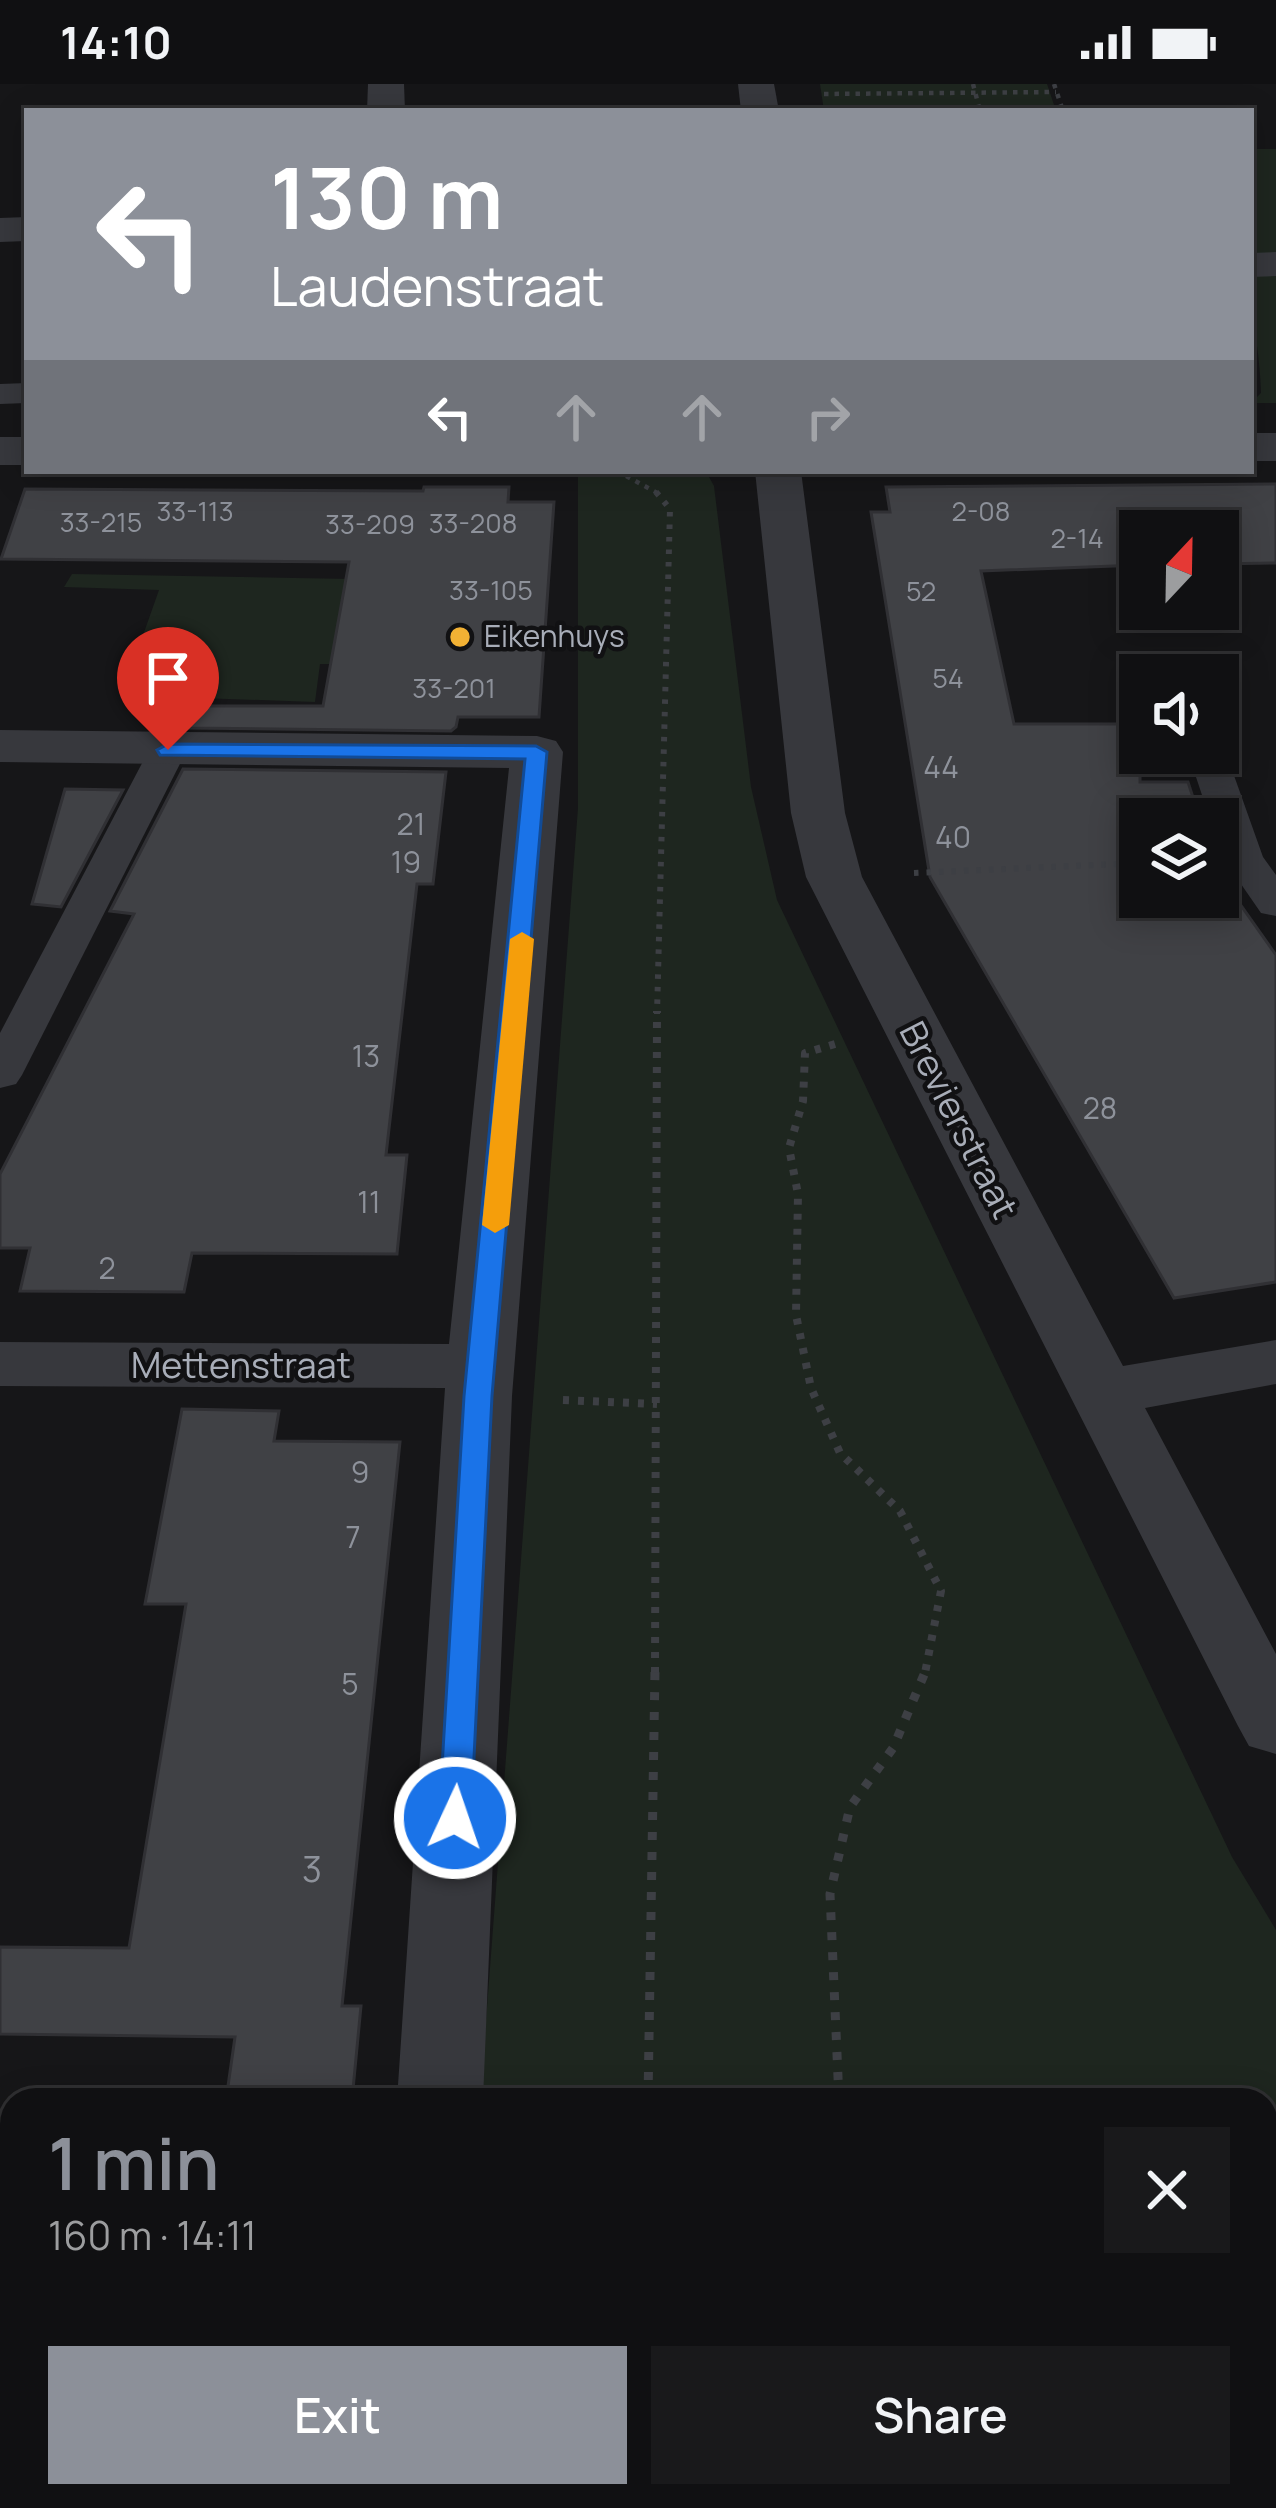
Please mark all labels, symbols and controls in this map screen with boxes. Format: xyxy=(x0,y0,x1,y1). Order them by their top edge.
text: 14:10 xyxy=(60,11,172,73)
text: 130 m xyxy=(270,139,503,254)
icon: left xyxy=(72,156,228,312)
text: Laudenstraat xyxy=(270,248,604,322)
icon: left xyxy=(417,384,483,450)
icon: ahead xyxy=(543,384,609,450)
icon: ahead xyxy=(669,384,735,450)
icon: right xyxy=(795,384,861,450)
house number: 33-113 xyxy=(156,492,234,529)
house number: 2-08 xyxy=(952,492,1010,529)
house number: 33-215 xyxy=(60,503,142,540)
house number: 33-208 xyxy=(429,504,517,541)
house number: 33-209 xyxy=(325,505,415,542)
north arrow xyxy=(1119,510,1239,630)
map controls xyxy=(1119,510,1239,918)
house number: 2-14 xyxy=(1050,519,1104,556)
house number: 33-105 xyxy=(449,571,533,608)
house number: 52 xyxy=(906,572,936,609)
place label: Eikenhuys xyxy=(484,615,625,656)
marker: Eikenhuys xyxy=(447,624,473,650)
pin xyxy=(117,627,219,750)
icon: arrive xyxy=(135,645,201,711)
button: sound xyxy=(1119,654,1239,774)
house number: 54 xyxy=(932,659,964,696)
house number: 33-201 xyxy=(412,669,496,706)
house number: 44 xyxy=(923,746,959,787)
button: layers xyxy=(1119,798,1239,918)
house number: 21 xyxy=(397,803,425,844)
house number: 40 xyxy=(935,816,971,857)
house number: 19 xyxy=(391,841,421,882)
street label: Brevierstraat xyxy=(889,1013,1030,1227)
house number: 13 xyxy=(352,1035,380,1076)
house number: 28 xyxy=(1083,1087,1117,1128)
house number: 11 xyxy=(357,1181,381,1222)
house number: 2 xyxy=(98,1247,116,1288)
street label: Mettenstraat xyxy=(131,1340,351,1389)
house number: 9 xyxy=(351,1451,369,1492)
house number: 7 xyxy=(345,1516,361,1557)
house number: 5 xyxy=(341,1663,359,1704)
position arrow xyxy=(392,1755,518,1881)
house number: 3 xyxy=(302,1844,322,1893)
text: 1 min xyxy=(48,2113,220,2212)
button: close xyxy=(1104,2127,1230,2253)
text: 160 m · 14:11 xyxy=(48,2208,257,2262)
button: Exit xyxy=(48,2346,627,2484)
button: Share xyxy=(651,2346,1230,2484)

